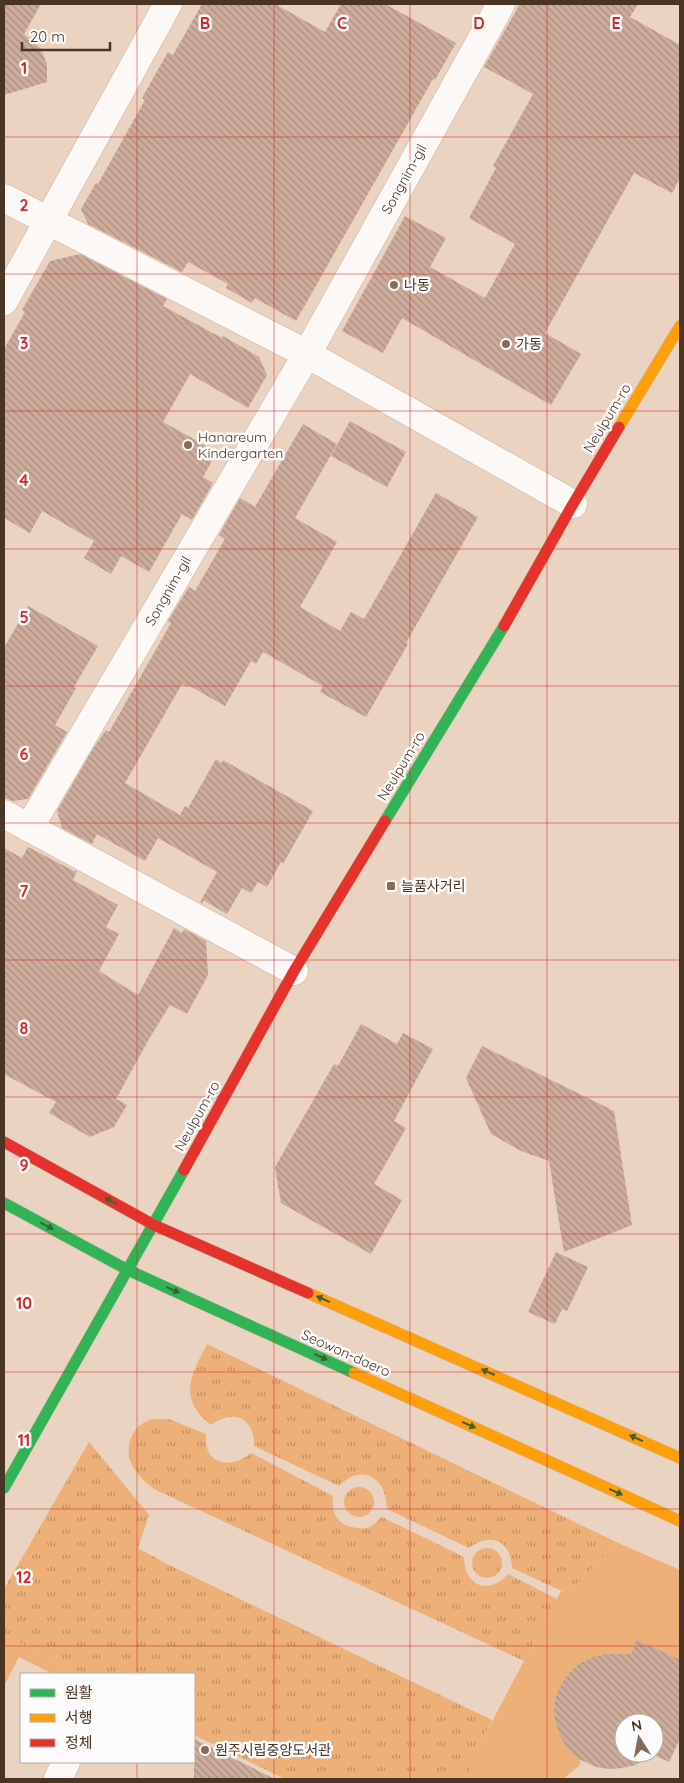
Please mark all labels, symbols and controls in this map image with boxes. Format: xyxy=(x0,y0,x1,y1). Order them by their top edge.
text: B xyxy=(200,13,210,33)
text: C xyxy=(337,13,347,33)
text: D xyxy=(473,13,485,33)
text: E xyxy=(611,13,621,33)
scale bar xyxy=(22,20,110,52)
text: 20 m xyxy=(30,27,65,46)
text: 1 xyxy=(21,58,27,78)
street label: Songnim-gil xyxy=(377,141,431,217)
text: 2 xyxy=(19,195,29,215)
place label: 나동 xyxy=(404,276,430,294)
marker: 나동 xyxy=(388,279,400,291)
text: 3 xyxy=(20,333,28,353)
place label: 가동 xyxy=(516,335,542,353)
marker: 가동 xyxy=(500,338,512,350)
street label: Neulpum-ro xyxy=(579,380,635,456)
place label: Hanareum Kindergarten xyxy=(198,428,283,462)
marker: Hanareum Kindergarten xyxy=(182,439,194,451)
text: 4 xyxy=(19,470,29,490)
street label: Songnim-gil xyxy=(141,553,195,629)
text: 5 xyxy=(19,607,29,627)
street label: Neulpum-ro xyxy=(373,728,429,804)
text: 6 xyxy=(20,744,29,764)
place label: 늘품사거리 xyxy=(401,877,465,895)
marker: 늘품사거리 xyxy=(385,880,397,892)
text: 7 xyxy=(20,881,29,901)
text: 8 xyxy=(20,1018,29,1038)
street label: Neulpum-ro xyxy=(170,1078,224,1154)
text: 9 xyxy=(19,1155,29,1175)
one-way arrow xyxy=(105,1196,118,1205)
one-way arrow xyxy=(39,1222,54,1230)
one-way arrow xyxy=(166,1286,180,1294)
text: 10 xyxy=(16,1293,32,1313)
one-way arrow xyxy=(316,1295,330,1303)
street label: Seowon-daero xyxy=(299,1325,393,1381)
one-way arrow xyxy=(314,1354,328,1362)
one-way arrow xyxy=(481,1367,495,1375)
one-way arrow xyxy=(462,1421,476,1429)
text: 11 xyxy=(18,1430,30,1450)
one-way arrow xyxy=(629,1434,643,1442)
one-way arrow xyxy=(609,1488,623,1496)
text: 12 xyxy=(16,1567,32,1587)
legend xyxy=(20,1673,195,1763)
text: 원활 xyxy=(65,1683,93,1702)
text: 서행 xyxy=(65,1708,93,1727)
north arrow xyxy=(614,1713,664,1763)
text: N xyxy=(630,1715,643,1735)
text: 정체 xyxy=(65,1733,93,1752)
place label: 원주시립중앙도서관 xyxy=(215,1741,331,1759)
marker: 원주시립중앙도서관 xyxy=(199,1744,211,1756)

